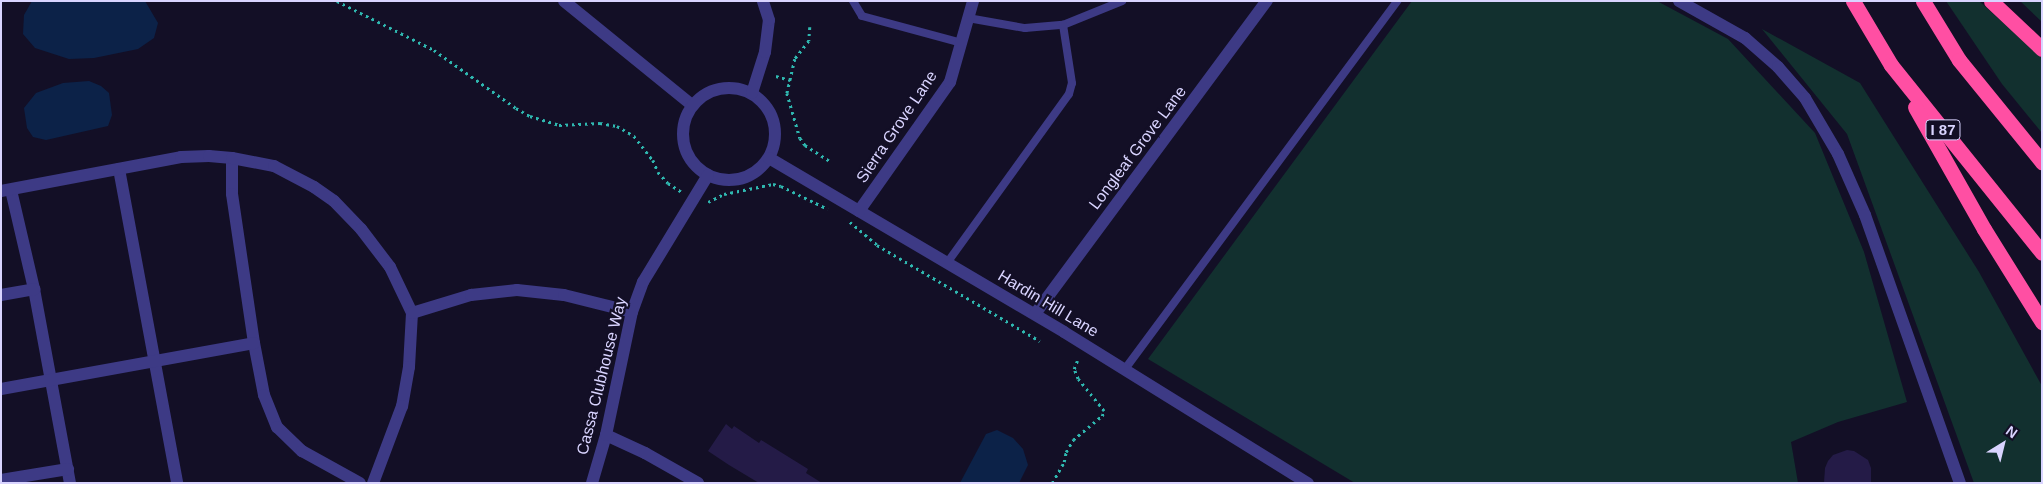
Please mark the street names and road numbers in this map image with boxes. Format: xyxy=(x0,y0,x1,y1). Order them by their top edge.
street label: Sierra Grove Lane xyxy=(852,67,942,187)
street label: Longleaf Grove Lane xyxy=(1085,83,1191,213)
road number: I 87 xyxy=(1924,118,1962,142)
street label: Hardin Hill Lane xyxy=(994,266,1102,342)
street label: Cassa Clubhouse Way xyxy=(573,295,631,457)

